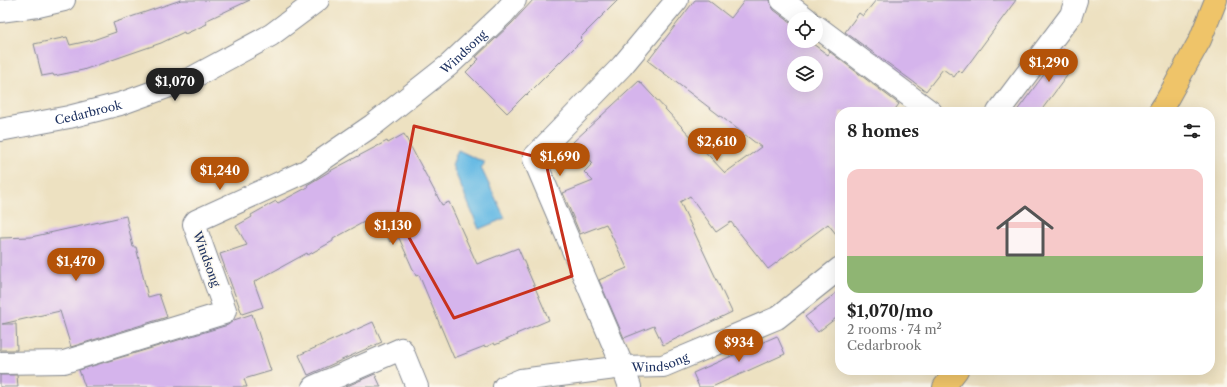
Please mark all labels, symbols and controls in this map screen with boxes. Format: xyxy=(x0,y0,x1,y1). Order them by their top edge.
map controls xyxy=(787,12,823,92)
button: locate xyxy=(787,12,823,48)
street label: Windsong xyxy=(436,26,490,77)
pin: $1,290 xyxy=(1016,49,1082,83)
text: $1,290 xyxy=(1029,54,1069,70)
button: layers xyxy=(787,56,823,92)
pin: $1,070 xyxy=(142,68,208,102)
text: $1,070 xyxy=(155,73,195,89)
street label: Cedarbrook xyxy=(53,96,124,127)
icon: filters xyxy=(1181,120,1203,142)
text: 8 homes xyxy=(847,121,919,141)
pin: $2,610 xyxy=(684,128,750,162)
text: $2,610 xyxy=(697,133,737,149)
pin: $1,690 xyxy=(527,143,593,177)
text: $1,690 xyxy=(540,148,580,164)
pin: $1,240 xyxy=(187,157,253,191)
text: $1,240 xyxy=(200,162,240,178)
icon: home xyxy=(989,195,1061,267)
pin: $1,130 xyxy=(360,212,426,246)
text: $1,130 xyxy=(374,217,412,233)
street label: Windsong xyxy=(190,228,224,289)
pin: $1,470 xyxy=(43,248,109,282)
text: $1,470 xyxy=(56,253,96,269)
text: $1,070/mo xyxy=(847,301,933,321)
text: 2 rooms · 74 m² xyxy=(847,321,942,337)
pin: $934 xyxy=(715,329,763,363)
text: $934 xyxy=(724,334,754,350)
text: Cedarbrook xyxy=(847,337,921,353)
street label: Windsong xyxy=(631,348,691,374)

